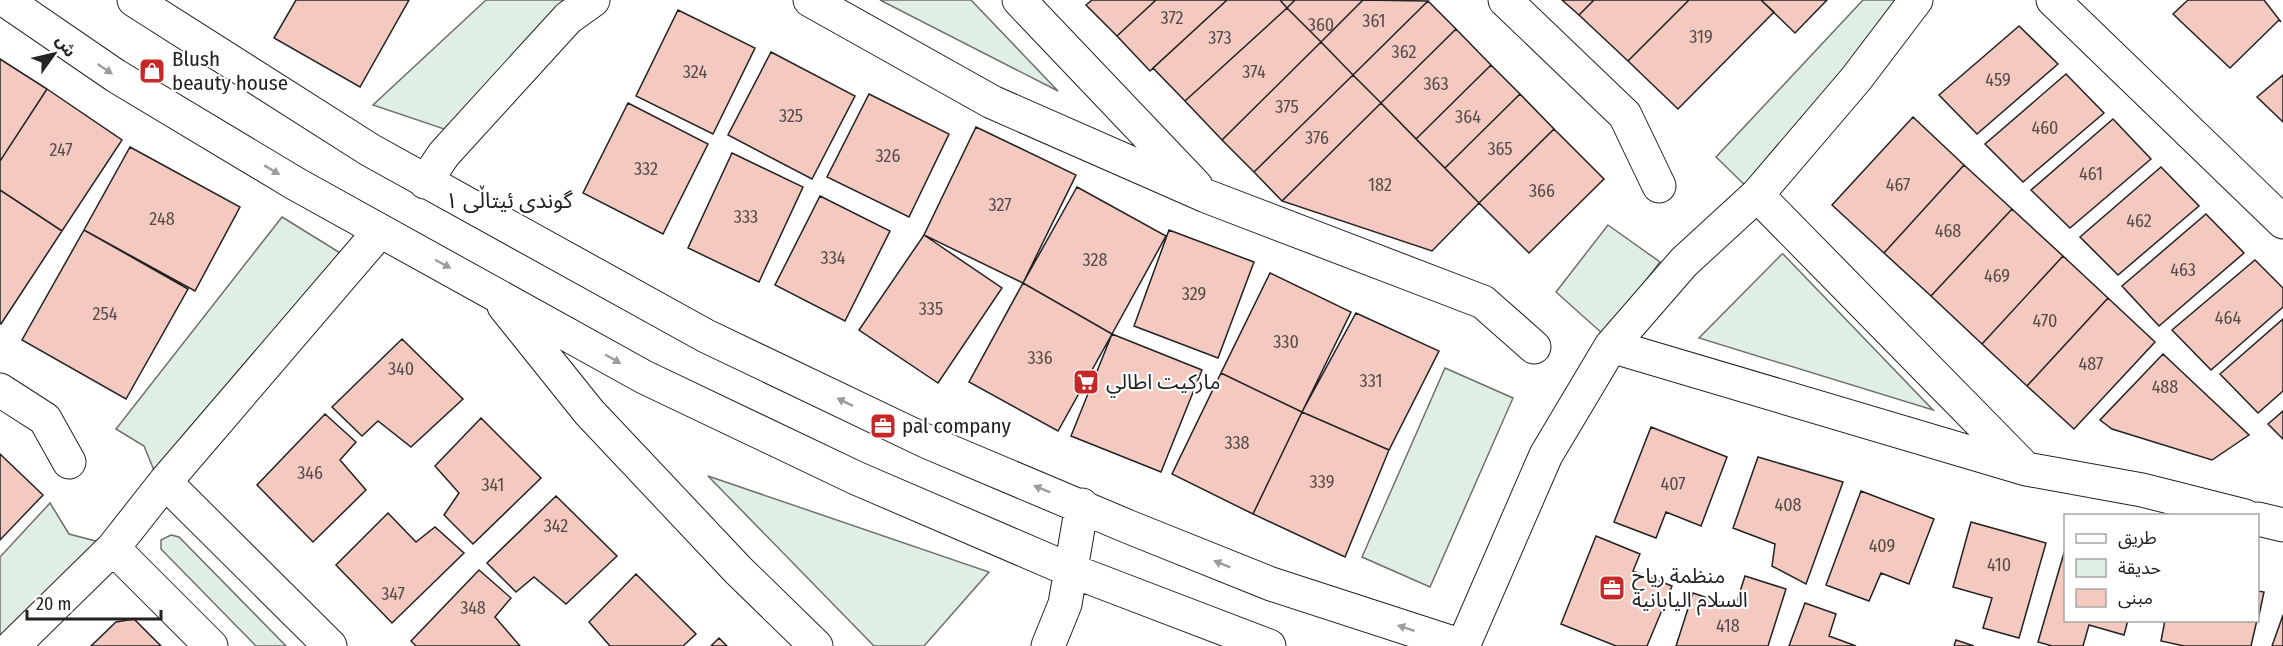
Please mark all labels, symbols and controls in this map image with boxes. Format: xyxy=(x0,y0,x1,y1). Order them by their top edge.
house number: 372 xyxy=(1160,7,1184,29)
house number: 361 xyxy=(1362,10,1386,32)
house number: 360 xyxy=(1308,14,1334,36)
north arrow xyxy=(24,24,84,84)
house number: 319 xyxy=(1689,26,1713,48)
house number: 373 xyxy=(1208,27,1232,49)
text: ش xyxy=(52,31,80,60)
house number: 362 xyxy=(1392,41,1416,63)
place label: Blush beauty house xyxy=(172,46,288,96)
shop icon: Blush beauty house xyxy=(137,56,167,86)
house number: 324 xyxy=(683,61,707,83)
house number: 374 xyxy=(1242,61,1266,83)
one-way arrow xyxy=(97,63,113,75)
house number: 459 xyxy=(1985,69,2011,91)
house number: 363 xyxy=(1423,73,1449,95)
house number: 375 xyxy=(1275,96,1299,118)
house number: 325 xyxy=(779,105,803,127)
house number: 364 xyxy=(1455,106,1481,128)
house number: 460 xyxy=(2031,117,2059,139)
house number: 376 xyxy=(1305,127,1329,149)
house number: 365 xyxy=(1487,138,1513,160)
house number: 247 xyxy=(49,139,73,161)
house number: 326 xyxy=(876,145,900,167)
house number: 332 xyxy=(634,158,658,180)
house number: 461 xyxy=(2079,163,2103,185)
one-way arrow xyxy=(264,164,280,175)
house number: 182 xyxy=(1368,174,1392,196)
house number: 467 xyxy=(1886,174,1910,196)
house number: 366 xyxy=(1529,180,1555,202)
district label: گوندی ئیتاڵی ١ xyxy=(445,185,574,214)
house number: 327 xyxy=(988,194,1012,216)
house number: 333 xyxy=(734,206,758,228)
house number: 248 xyxy=(149,208,175,230)
house number: 462 xyxy=(2126,210,2152,232)
house number: 468 xyxy=(1935,220,1961,242)
house number: 334 xyxy=(821,247,846,269)
house number: 328 xyxy=(1083,249,1107,271)
one-way arrow xyxy=(434,259,451,269)
house number: 463 xyxy=(2170,259,2196,281)
house number: 469 xyxy=(1984,265,2010,287)
house number: 329 xyxy=(1182,283,1206,305)
house number: 335 xyxy=(919,298,943,320)
house number: 254 xyxy=(93,303,118,325)
house number: 464 xyxy=(2215,307,2241,329)
house number: 470 xyxy=(2033,310,2057,332)
house number: 330 xyxy=(1273,331,1299,353)
house number: 336 xyxy=(1027,347,1053,369)
house number: 487 xyxy=(2079,353,2103,375)
one-way arrow xyxy=(605,354,621,365)
house number: 340 xyxy=(388,358,414,380)
supermarket icon: ماركيت اطالي xyxy=(1071,367,1101,397)
place label: ماركيت اطالي xyxy=(1106,369,1221,398)
house number: 331 xyxy=(1360,370,1382,392)
house number: 488 xyxy=(2152,376,2178,398)
one-way arrow xyxy=(836,398,853,407)
office icon: pal company xyxy=(868,411,898,441)
place label: pal company xyxy=(902,413,1012,439)
house number: 338 xyxy=(1224,432,1250,454)
house number: 346 xyxy=(297,462,323,484)
house number: 339 xyxy=(1310,471,1334,493)
house number: 407 xyxy=(1660,473,1686,495)
house number: 341 xyxy=(482,474,504,496)
one-way arrow xyxy=(1033,484,1051,494)
house number: 408 xyxy=(1774,494,1802,516)
legend xyxy=(2064,514,2259,622)
house number: 342 xyxy=(544,515,568,537)
text: طريق xyxy=(2118,527,2157,549)
house number: 409 xyxy=(1869,535,1895,557)
house number: 410 xyxy=(1987,554,2011,576)
text: حديقة xyxy=(2118,557,2161,579)
one-way arrow xyxy=(1213,559,1231,568)
place label: منظمة رياح السلام اليابانية xyxy=(1632,563,1748,616)
office icon: منظمة رياح السلام اليابانية xyxy=(1597,573,1627,603)
scale bar xyxy=(27,583,160,621)
house number: 347 xyxy=(381,583,405,605)
text: مبنى xyxy=(2118,587,2153,609)
text: 20 m xyxy=(36,593,71,615)
house number: 348 xyxy=(460,597,486,619)
house number: 418 xyxy=(1716,615,1740,637)
one-way arrow xyxy=(1397,623,1415,632)

